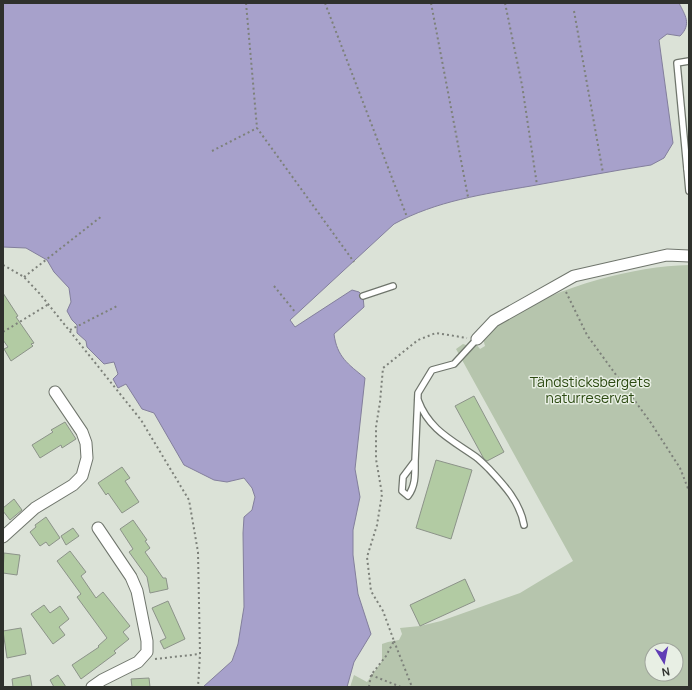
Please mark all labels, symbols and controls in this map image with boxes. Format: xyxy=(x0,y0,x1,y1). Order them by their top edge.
park label: Tändsticksbergets naturreservat xyxy=(530,372,650,407)
north arrow xyxy=(644,642,684,682)
text: N xyxy=(661,664,671,680)

